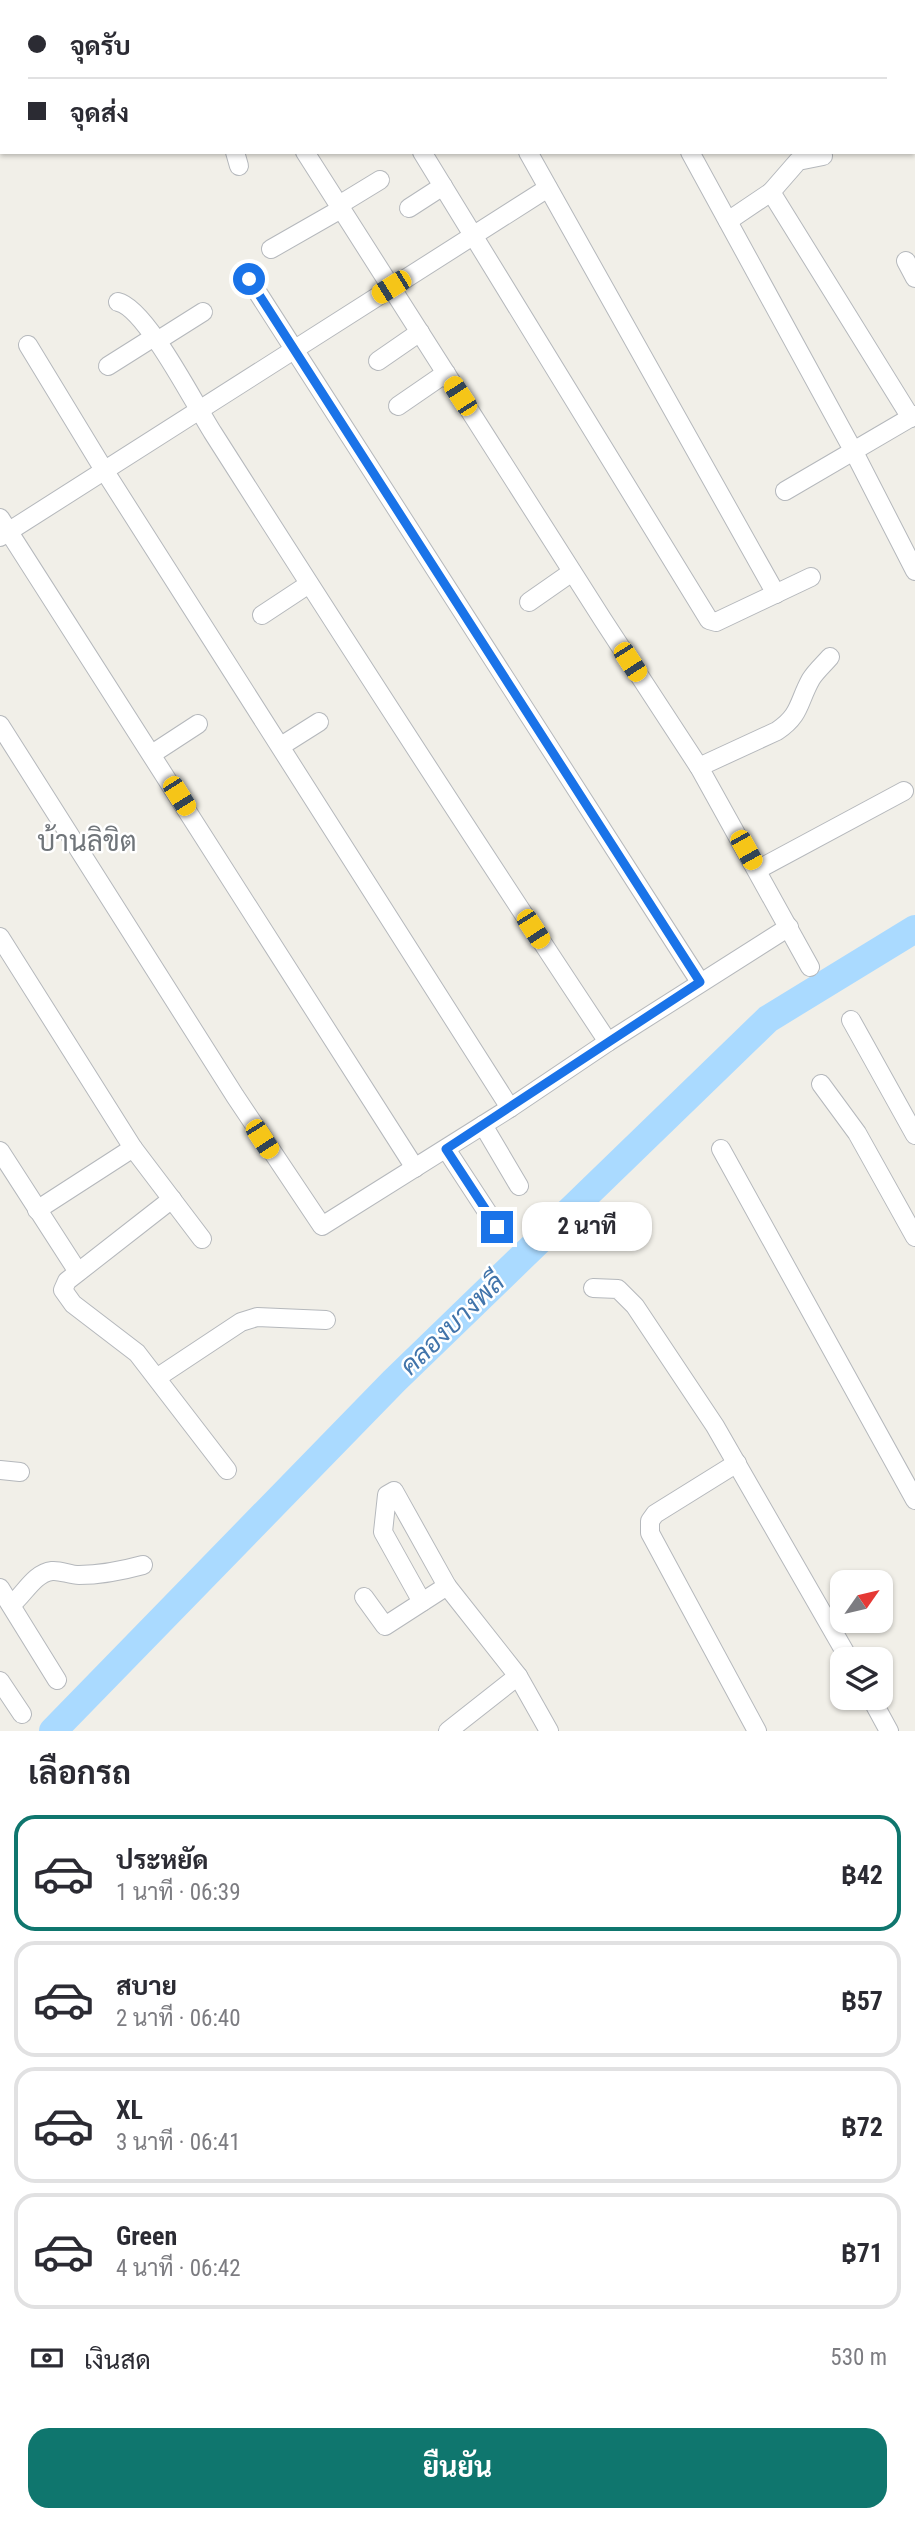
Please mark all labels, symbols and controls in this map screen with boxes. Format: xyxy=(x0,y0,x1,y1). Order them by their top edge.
text: จุดรับ xyxy=(70,31,131,61)
text: จุดส่ง xyxy=(70,98,129,128)
route start xyxy=(233,263,265,295)
car xyxy=(368,267,415,307)
car xyxy=(440,373,481,419)
car xyxy=(610,639,651,685)
car xyxy=(159,773,200,819)
district label: บ้านลิขิต xyxy=(37,823,137,858)
car xyxy=(727,827,766,873)
car xyxy=(513,906,554,952)
car xyxy=(242,1116,283,1162)
callout: 2 นาที xyxy=(522,1202,651,1252)
route end xyxy=(481,1211,513,1243)
text: 2 นาที xyxy=(557,1213,617,1240)
water label: คลองบางพลี xyxy=(393,1265,511,1381)
north arrow xyxy=(830,1570,892,1633)
map controls xyxy=(830,1570,893,1710)
button: layers xyxy=(830,1647,893,1710)
text: เลือกรถ xyxy=(28,1754,131,1792)
icon: car xyxy=(32,1842,95,1905)
text: ประหยัด xyxy=(116,1845,209,1875)
text: ฿42 xyxy=(841,1860,883,1890)
text: 1 นาที · 06:39 xyxy=(116,1879,241,1906)
icon: car xyxy=(32,1968,95,2031)
text: สบาย xyxy=(116,1971,177,2001)
text: ฿57 xyxy=(841,1986,883,2016)
text: 2 นาที · 06:40 xyxy=(116,2005,241,2032)
icon: car xyxy=(32,2094,95,2157)
text: XL xyxy=(116,2095,143,2125)
text: ฿72 xyxy=(841,2112,883,2142)
text: 3 นาที · 06:41 xyxy=(116,2129,241,2156)
icon: car xyxy=(32,2220,95,2283)
text: Green xyxy=(116,2221,177,2251)
text: ฿71 xyxy=(841,2238,883,2268)
text: 4 นาที · 06:42 xyxy=(116,2255,241,2282)
icon: cash xyxy=(28,2339,66,2377)
text: 530 m xyxy=(830,2344,887,2371)
text: เงินสด xyxy=(84,2345,151,2375)
button: ยืนยัน xyxy=(28,2428,887,2508)

